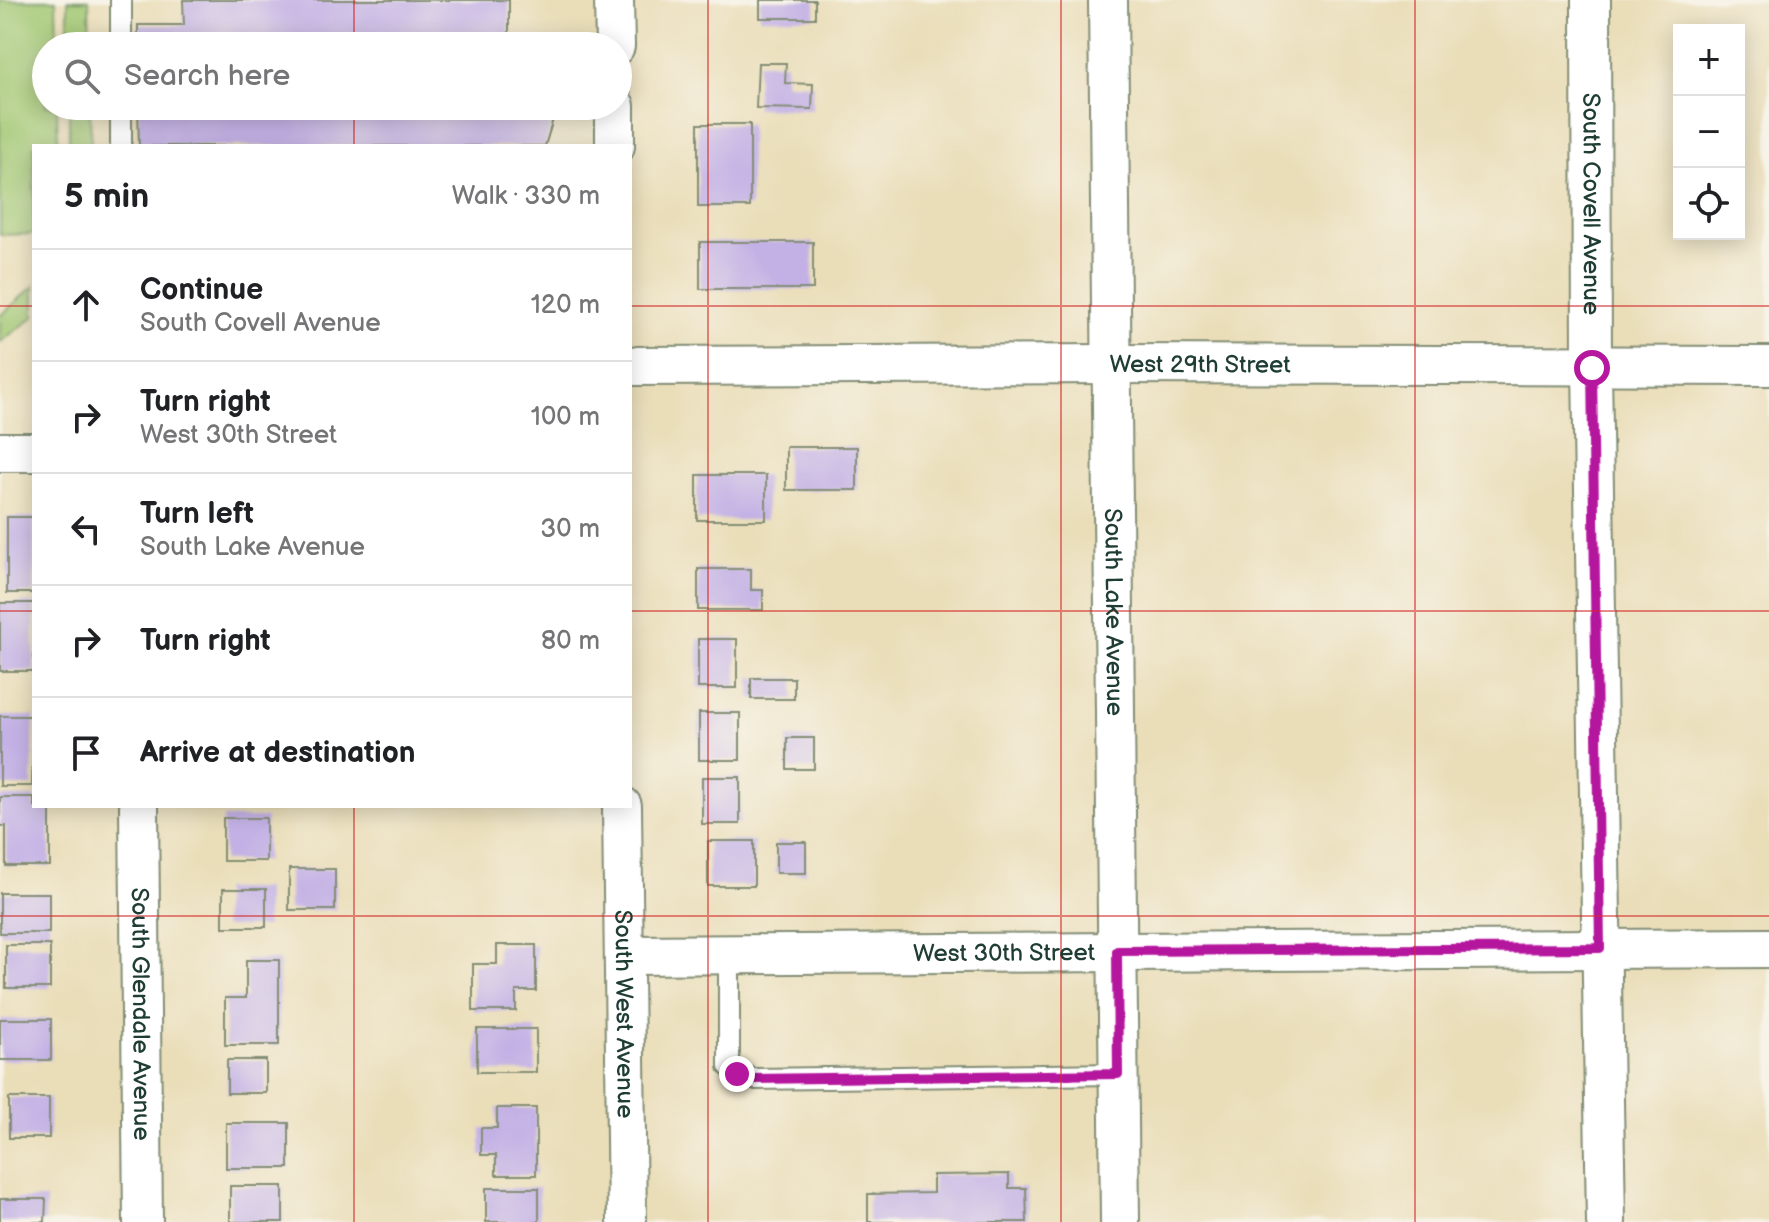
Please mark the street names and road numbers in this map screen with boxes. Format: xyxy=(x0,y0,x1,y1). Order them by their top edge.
street label: South Covell Avenue xyxy=(1576,93,1606,315)
street label: West 29th Street xyxy=(1109,350,1291,380)
street label: South Lake Avenue xyxy=(1098,508,1129,716)
street label: South Glendale Avenue xyxy=(125,887,156,1141)
street label: South West Avenue xyxy=(608,910,640,1118)
street label: West 30th Street xyxy=(913,938,1096,968)

